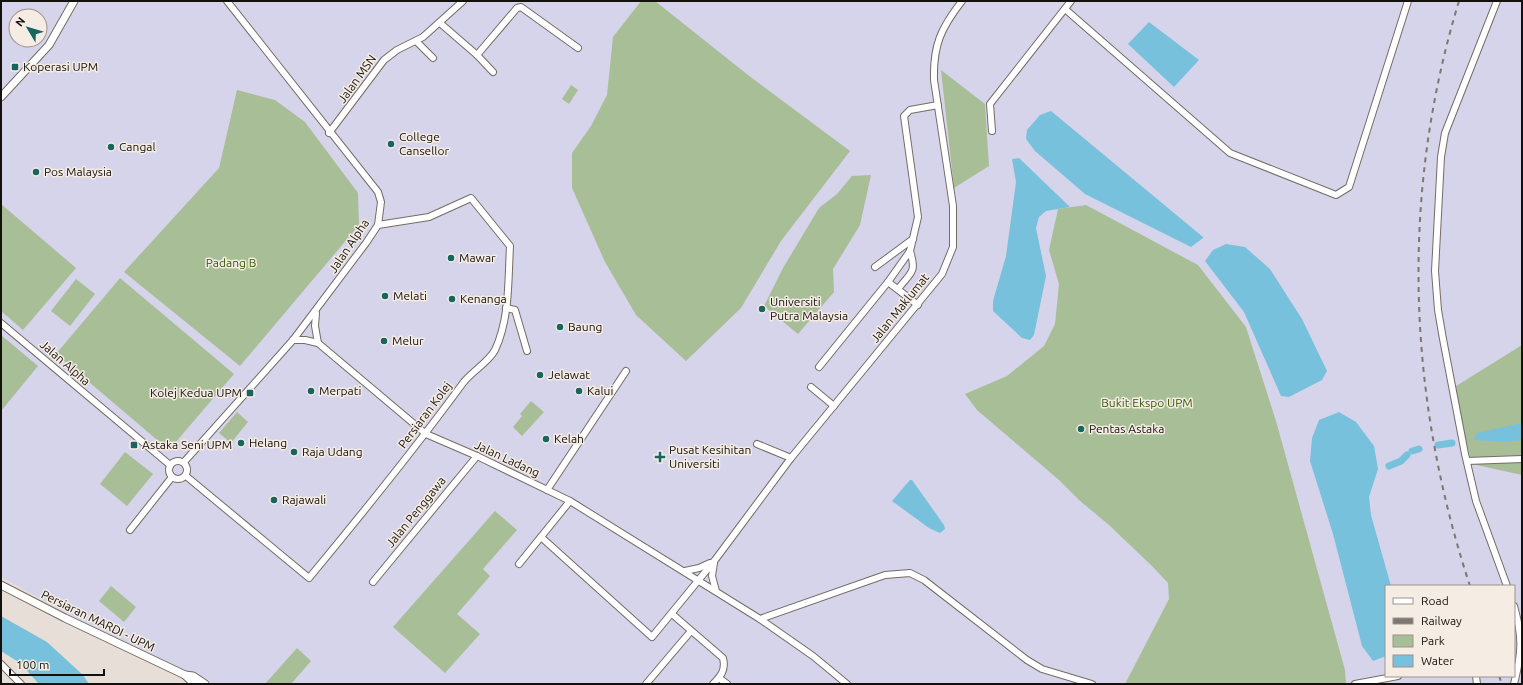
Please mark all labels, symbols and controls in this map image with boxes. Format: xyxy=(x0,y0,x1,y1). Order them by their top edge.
north arrow xyxy=(8,8,48,48)
text: N xyxy=(13,15,27,29)
street label: Jalan MSN xyxy=(335,52,378,105)
place label: Koperasi UPM xyxy=(23,60,98,73)
marker: Koperasi UPM xyxy=(10,62,20,72)
place label: College Cansellor xyxy=(399,130,450,157)
marker: College Cansellor xyxy=(386,139,396,149)
place label: Cangal xyxy=(119,140,156,153)
marker: Cangal xyxy=(106,142,116,152)
place label: Pos Malaysia xyxy=(44,165,112,178)
marker: Pos Malaysia xyxy=(31,167,41,177)
street label: Jalan Alpha xyxy=(326,216,371,275)
place label: Mawar xyxy=(459,251,496,264)
marker: Mawar xyxy=(446,253,456,263)
park label: Padang B xyxy=(206,256,256,269)
street label: Jalan Maklumat xyxy=(868,270,932,345)
place label: Melati xyxy=(393,289,427,302)
marker: Melati xyxy=(380,291,390,301)
place label: Kenanga xyxy=(460,292,507,305)
marker: Kenanga xyxy=(447,294,457,304)
place label: Universiti Putra Malaysia xyxy=(770,295,848,322)
marker: Universiti Putra Malaysia xyxy=(757,304,767,314)
place label: Baung xyxy=(568,320,602,333)
marker: Baung xyxy=(555,322,565,332)
place label: Melur xyxy=(392,334,424,347)
marker: Melur xyxy=(379,336,389,346)
street label: Jalan Alpha xyxy=(38,337,93,388)
place label: Jelawat xyxy=(548,368,590,381)
marker: Jelawat xyxy=(535,370,545,380)
street label: Persiaran Kolej xyxy=(395,379,454,450)
place label: Merpati xyxy=(319,384,362,397)
place label: Kalui xyxy=(587,384,613,397)
place label: Kolej Kedua UPM xyxy=(150,386,242,399)
marker: Merpati xyxy=(306,386,316,396)
marker: Kalui xyxy=(574,386,584,396)
marker: Kolej Kedua UPM xyxy=(245,388,255,398)
park label: Bukit Ekspo UPM xyxy=(1101,396,1193,409)
place label: Pentas Astaka xyxy=(1089,422,1164,435)
marker: Pentas Astaka xyxy=(1076,424,1086,434)
place label: Kelah xyxy=(554,432,584,445)
marker: Kelah xyxy=(541,434,551,444)
place label: Helang xyxy=(249,436,287,449)
place label: Astaka Seni UPM xyxy=(142,438,232,451)
marker: Helang xyxy=(236,438,246,448)
street label: Jalan Ladang xyxy=(473,438,542,479)
marker: Astaka Seni UPM xyxy=(129,440,139,450)
place label: Pusat Kesihitan Universiti xyxy=(669,443,751,470)
place label: Raja Udang xyxy=(302,445,363,458)
marker: Raja Udang xyxy=(289,447,299,457)
marker: Pusat Kesihitan Universiti xyxy=(654,451,666,463)
street label: Jalan Penggawa xyxy=(383,474,448,550)
place label: Rajawali xyxy=(282,493,326,506)
marker: Rajawali xyxy=(269,495,279,505)
legend xyxy=(1385,585,1515,677)
street label: Persiaran MARDI - UPM xyxy=(39,587,157,654)
text: Road xyxy=(1421,594,1449,607)
text: Railway xyxy=(1421,614,1462,627)
text: Park xyxy=(1421,634,1445,647)
scale bar xyxy=(10,651,104,677)
text: Water xyxy=(1421,654,1454,667)
text: 100 m xyxy=(16,658,49,671)

